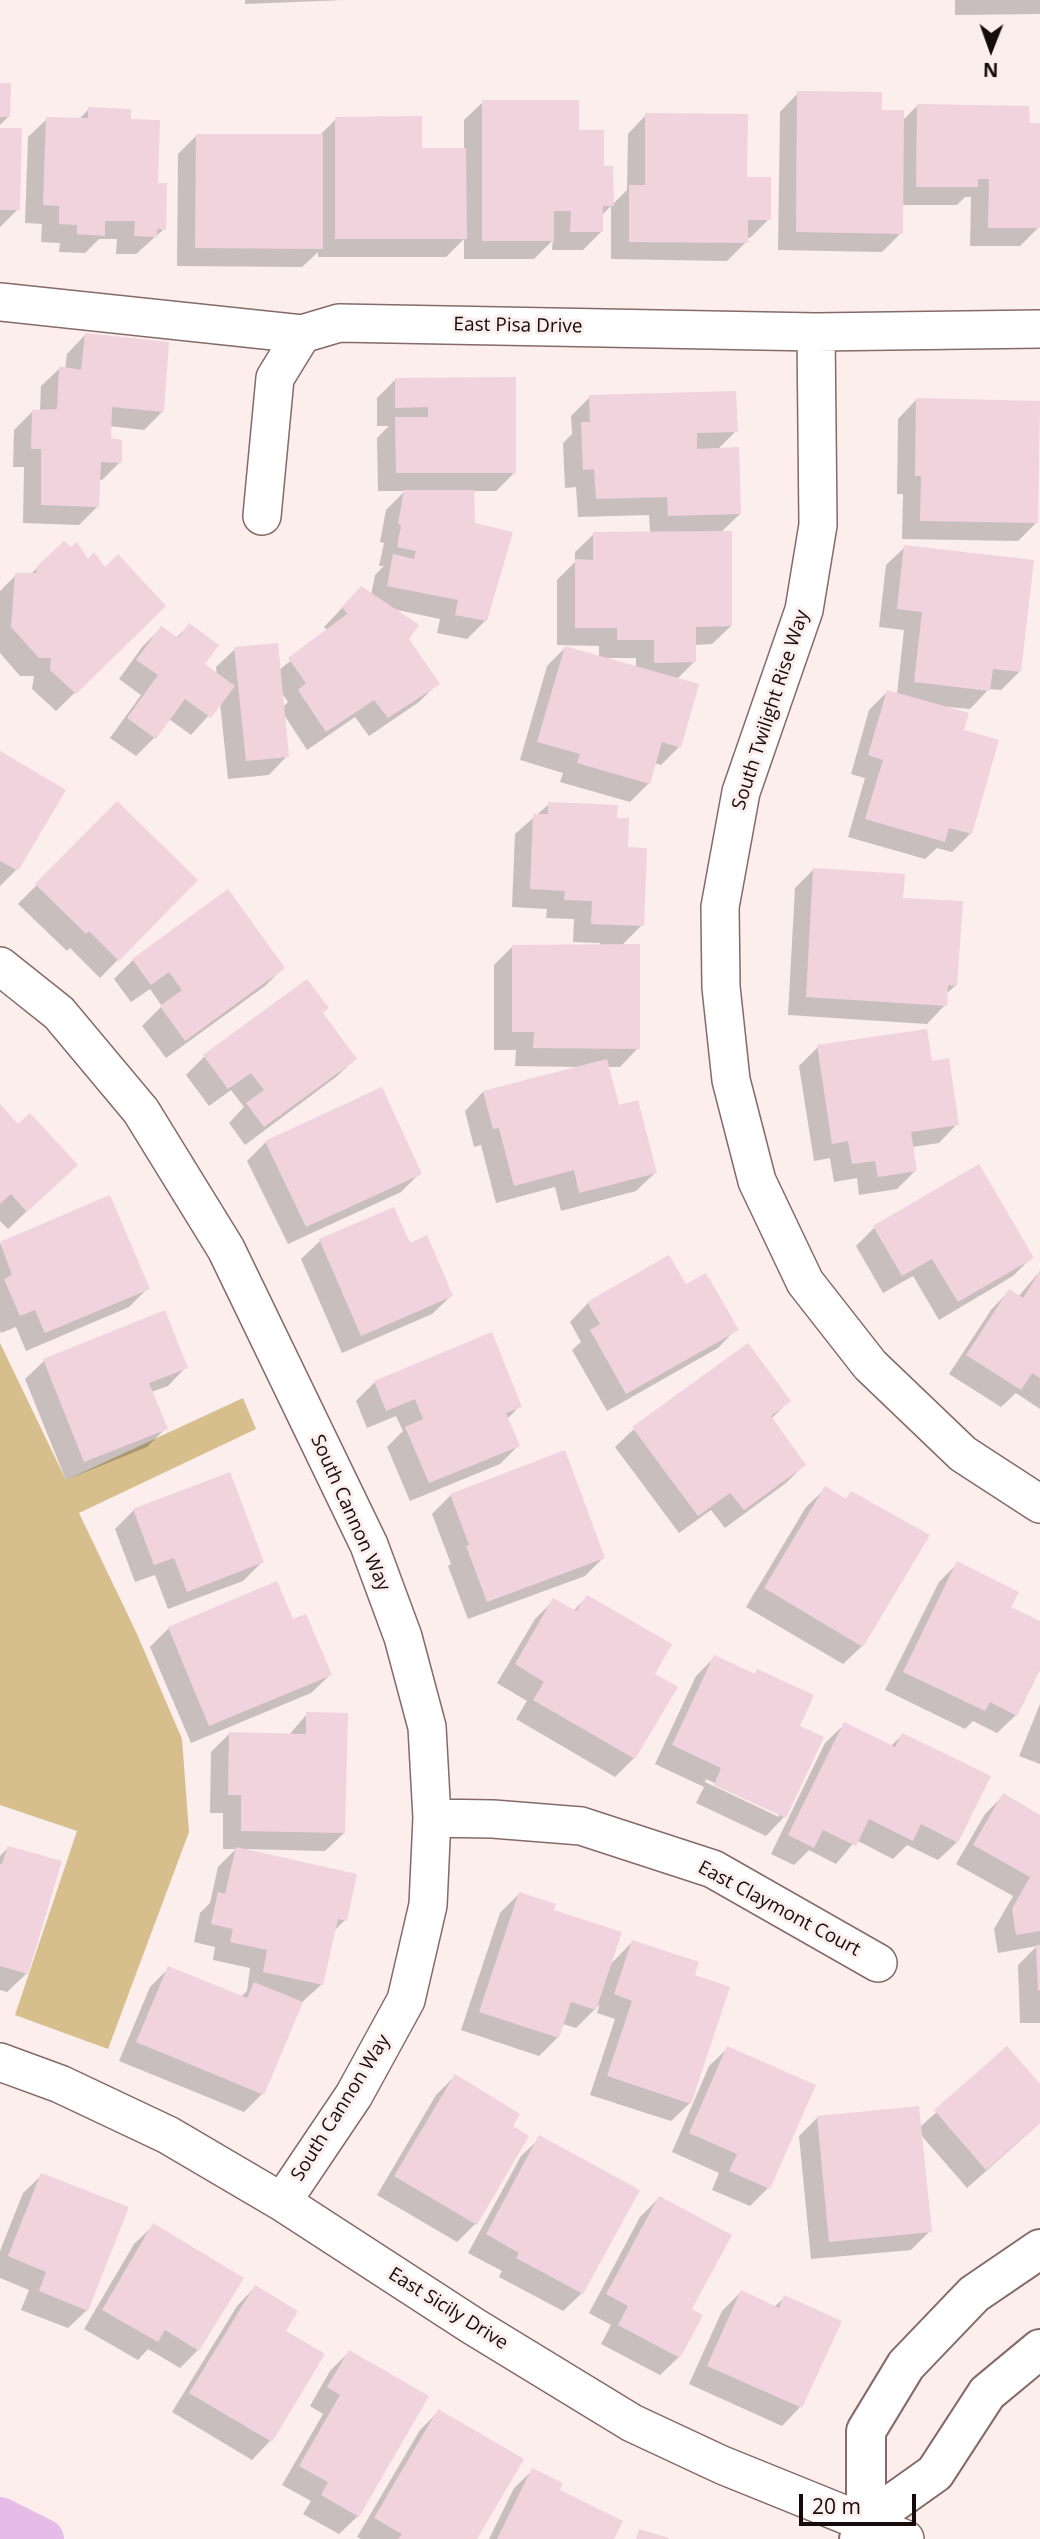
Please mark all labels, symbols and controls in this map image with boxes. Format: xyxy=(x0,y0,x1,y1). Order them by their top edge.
north arrow xyxy=(956,14,1026,84)
text: N xyxy=(983,57,999,83)
street label: East Pisa Drive xyxy=(453,313,583,339)
street label: South Twilight Rise Way xyxy=(728,607,814,813)
street label: South Cannon Way xyxy=(305,1431,395,1595)
street label: East Claymont Court xyxy=(694,1857,864,1961)
street label: South Cannon Way xyxy=(287,2031,395,2185)
street label: East Sicily Drive xyxy=(384,2263,512,2355)
scale bar xyxy=(802,2480,919,2524)
text: 20 m xyxy=(812,2492,861,2520)

